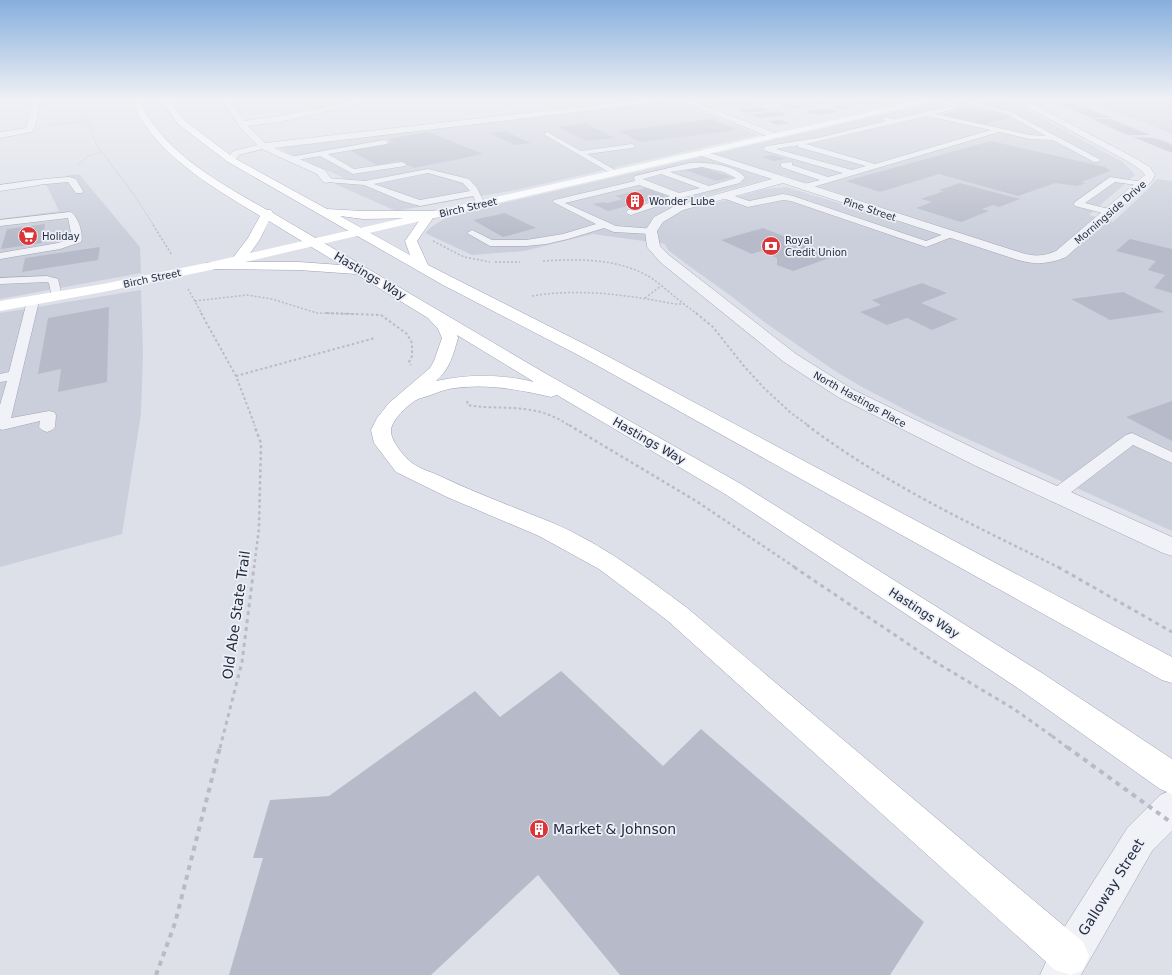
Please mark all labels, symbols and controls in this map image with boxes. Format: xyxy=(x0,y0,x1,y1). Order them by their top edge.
street label: Morningside Drive xyxy=(1072,178,1148,246)
building icon: Wonder Lube xyxy=(624,190,646,212)
street label: Birch Street xyxy=(438,195,498,219)
place label: Wonder Lube xyxy=(649,196,715,207)
street label: Pine Street xyxy=(842,196,898,223)
supermarket icon: Holiday xyxy=(17,225,39,247)
place label: Holiday xyxy=(42,231,80,242)
bank icon: Royal Credit Union xyxy=(760,235,782,257)
place label: Royal Credit Union xyxy=(785,235,847,258)
street label: Hastings Way xyxy=(331,249,409,303)
street label: Birch Street xyxy=(122,267,182,290)
street label: North Hastings Place xyxy=(811,369,908,430)
street label: Hastings Way xyxy=(610,415,688,467)
street label: Old Abe State Trail xyxy=(219,550,253,680)
street label: Hastings Way xyxy=(886,585,962,641)
building icon: Market & Johnson xyxy=(528,818,550,840)
place label: Market & Johnson xyxy=(553,821,676,837)
street label: Galloway Street xyxy=(1075,835,1147,938)

